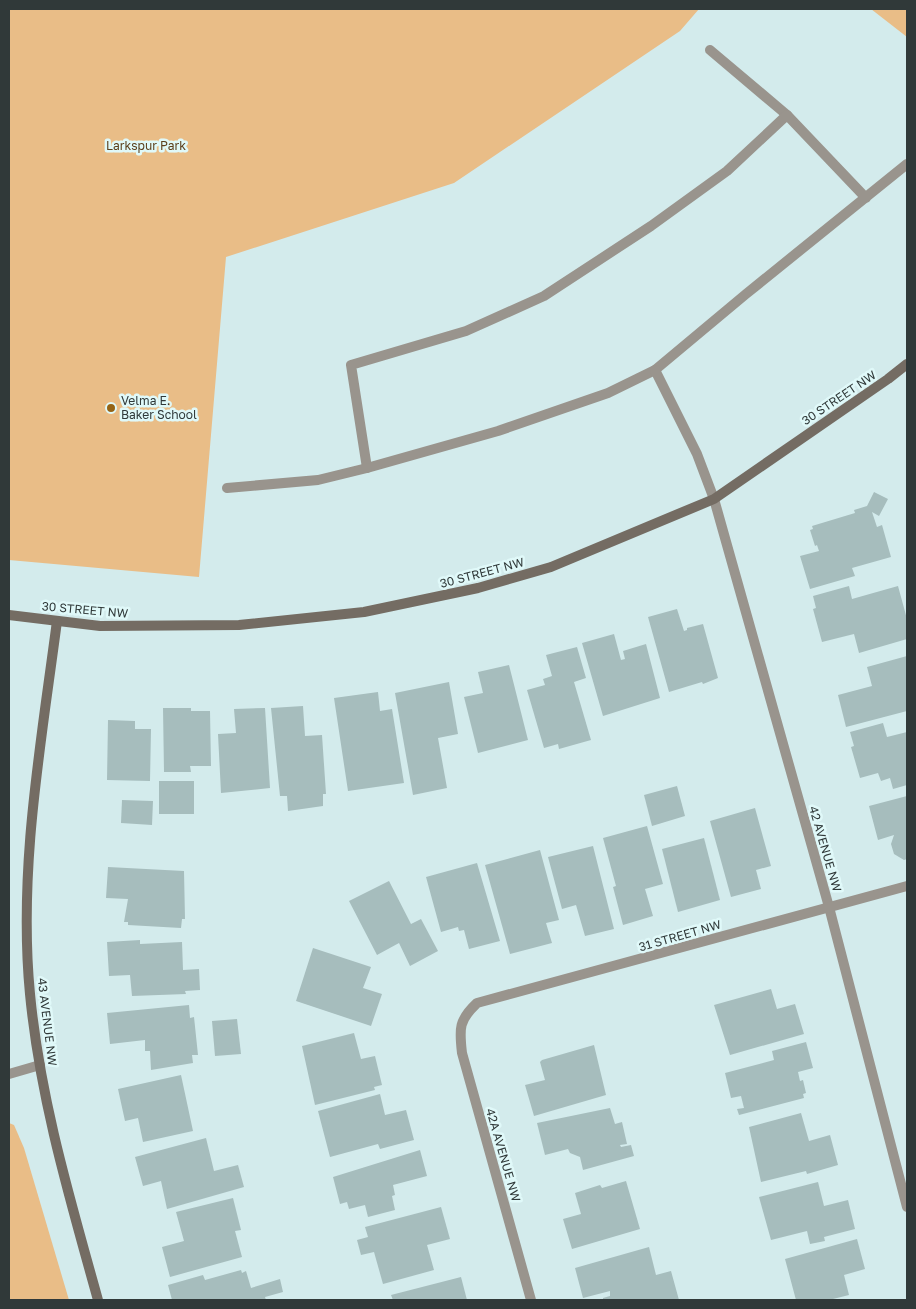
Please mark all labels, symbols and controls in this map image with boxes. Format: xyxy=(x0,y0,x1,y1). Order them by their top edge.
park label: Larkspur Park xyxy=(106,138,186,153)
street label: 30 STREET NW xyxy=(799,367,879,428)
place label: Velma E. Baker School xyxy=(121,393,197,422)
marker: Velma E. Baker School xyxy=(105,402,117,414)
street label: 30 STREET NW xyxy=(438,554,526,591)
street label: 30 STREET NW xyxy=(41,598,129,621)
street label: 42 AVENUE NW xyxy=(806,804,845,894)
street label: 31 STREET NW xyxy=(637,916,723,954)
street label: 43 AVENUE NW xyxy=(35,977,60,1067)
street label: 42A AVENUE NW xyxy=(483,1106,524,1204)

